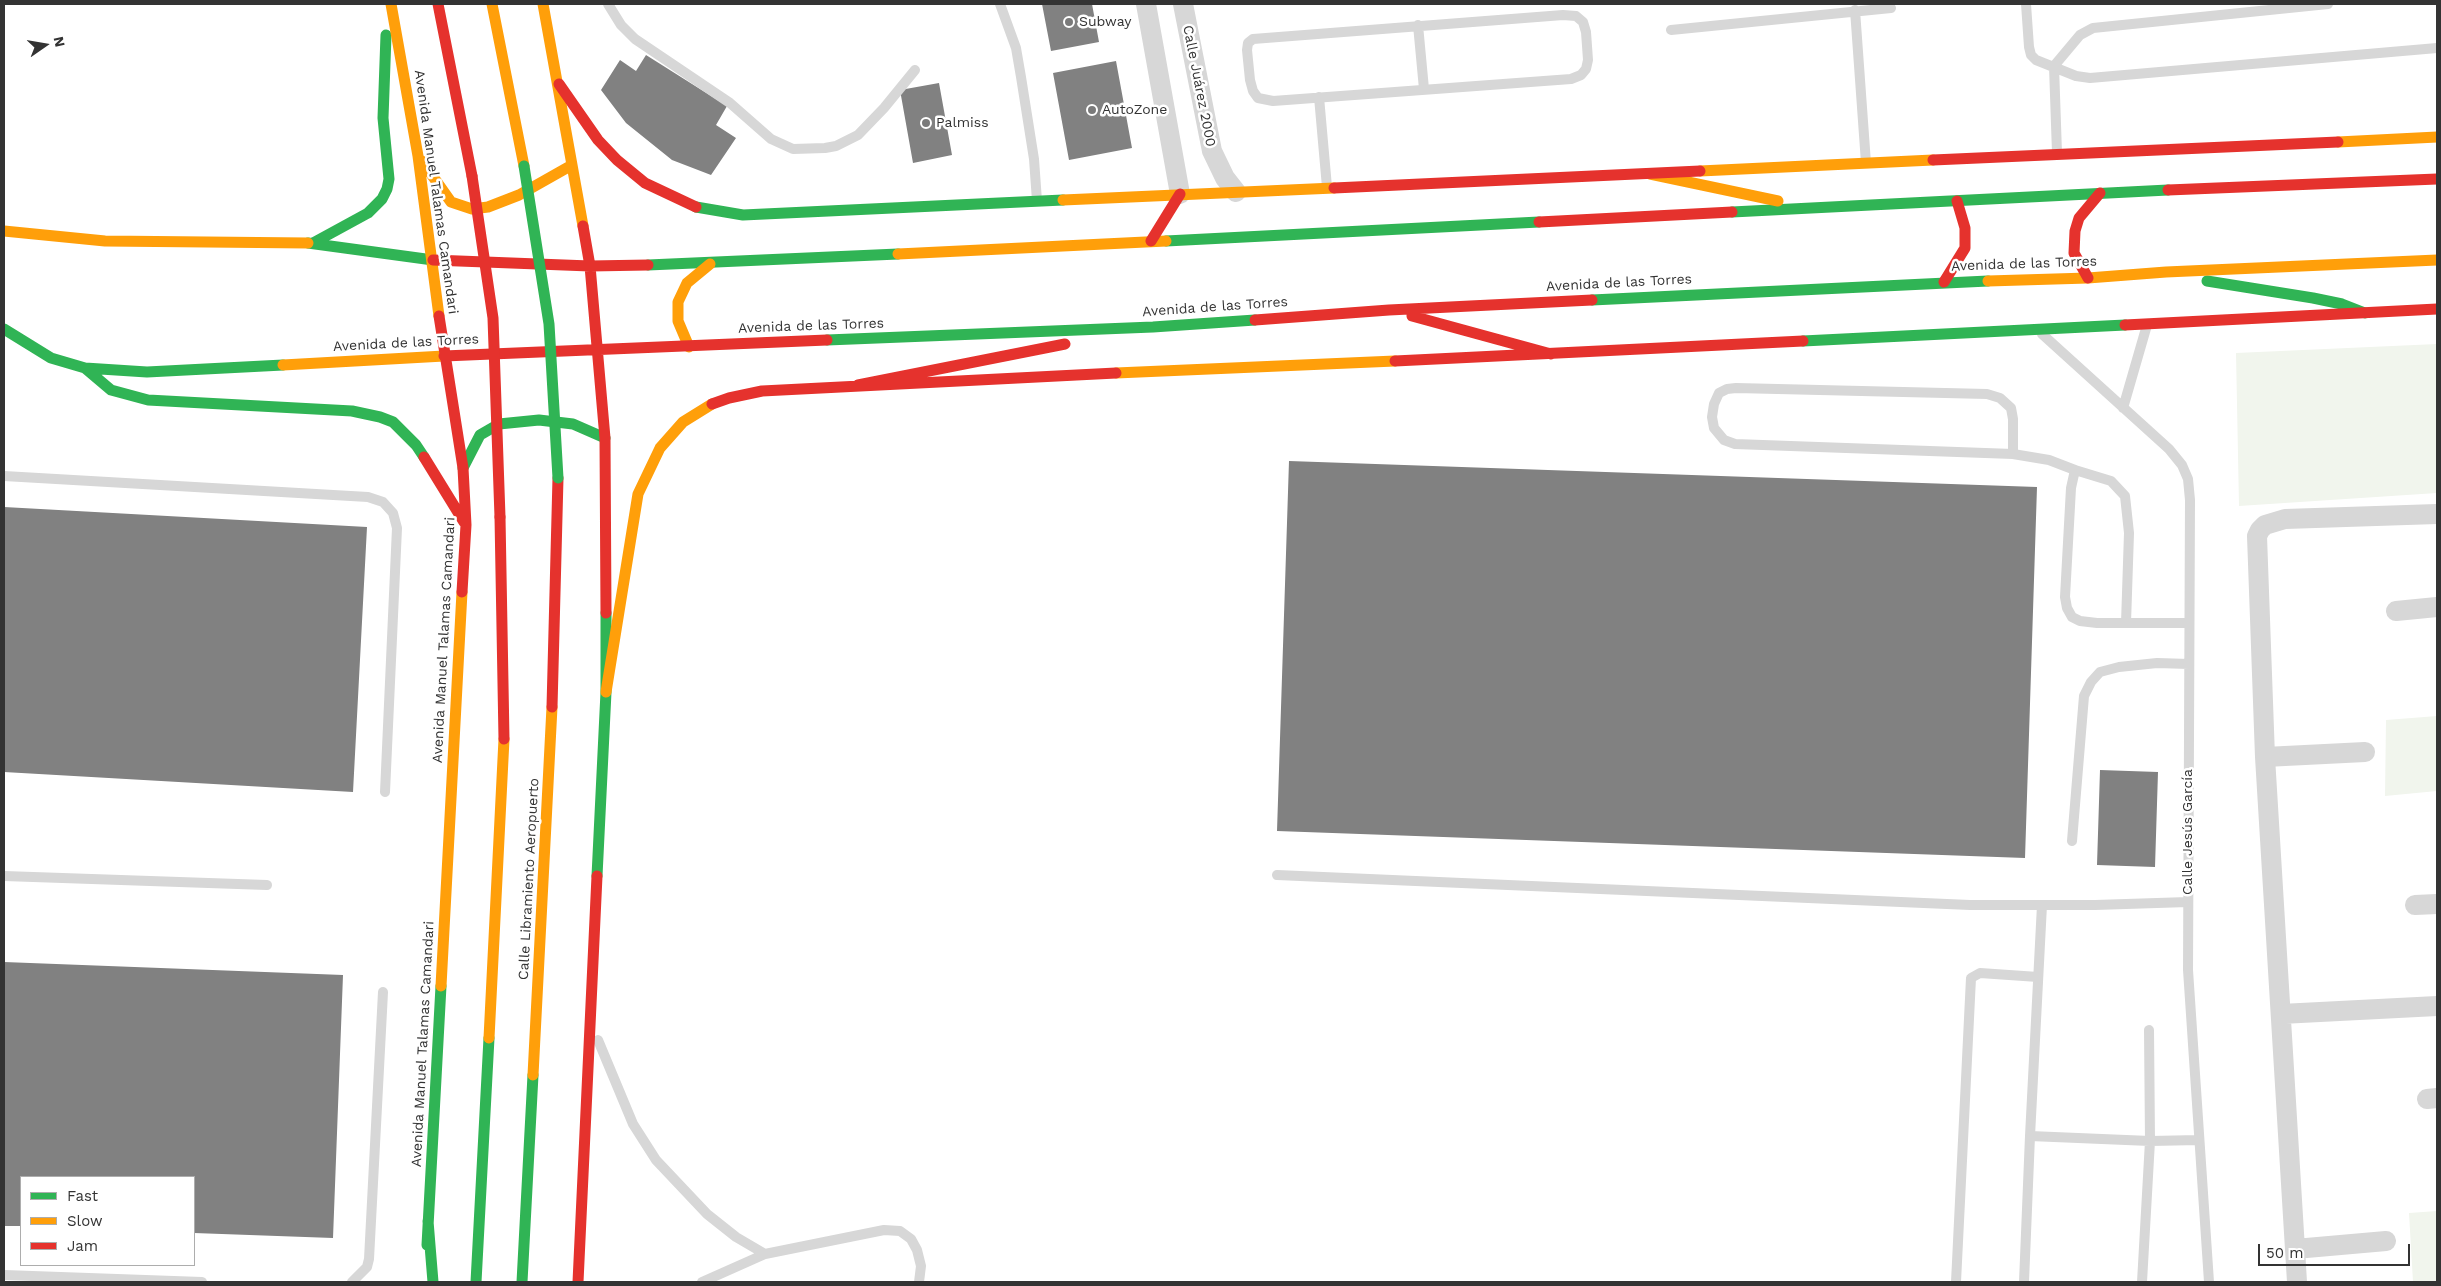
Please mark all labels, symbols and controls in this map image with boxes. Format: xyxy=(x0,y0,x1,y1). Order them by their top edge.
place label: Subway xyxy=(1079,14,1131,30)
marker: Subway xyxy=(1063,16,1075,28)
north arrow xyxy=(20,20,70,70)
street label: Calle Juárez 2000 xyxy=(1179,24,1219,148)
text: N xyxy=(51,35,69,48)
street label: Avenida Manuel Talamas Camandari xyxy=(411,69,461,315)
place label: AutoZone xyxy=(1102,102,1167,118)
marker: AutoZone xyxy=(1086,104,1098,116)
place label: Palmiss xyxy=(936,115,989,131)
marker: Palmiss xyxy=(920,117,932,129)
street label: Avenida de las Torres xyxy=(1951,253,2097,275)
street label: Avenida de las Torres xyxy=(1546,271,1692,295)
street label: Avenida de las Torres xyxy=(1142,294,1288,320)
street label: Avenida de las Torres xyxy=(738,315,884,337)
street label: Avenida de las Torres xyxy=(333,331,479,355)
street label: Avenida Manuel Talamas Camandari xyxy=(429,517,459,763)
street label: Calle Jesús García xyxy=(2180,769,2196,895)
street label: Calle Libramiento Aeropuerto xyxy=(515,778,543,980)
street label: Avenida Manuel Talamas Camandari xyxy=(408,921,438,1167)
legend xyxy=(20,1176,195,1266)
text: Fast xyxy=(67,1187,98,1205)
text: Slow xyxy=(67,1212,103,1230)
scale bar xyxy=(2261,1234,2414,1266)
text: Jam xyxy=(67,1237,98,1255)
text: 50 m xyxy=(2266,1244,2303,1262)

